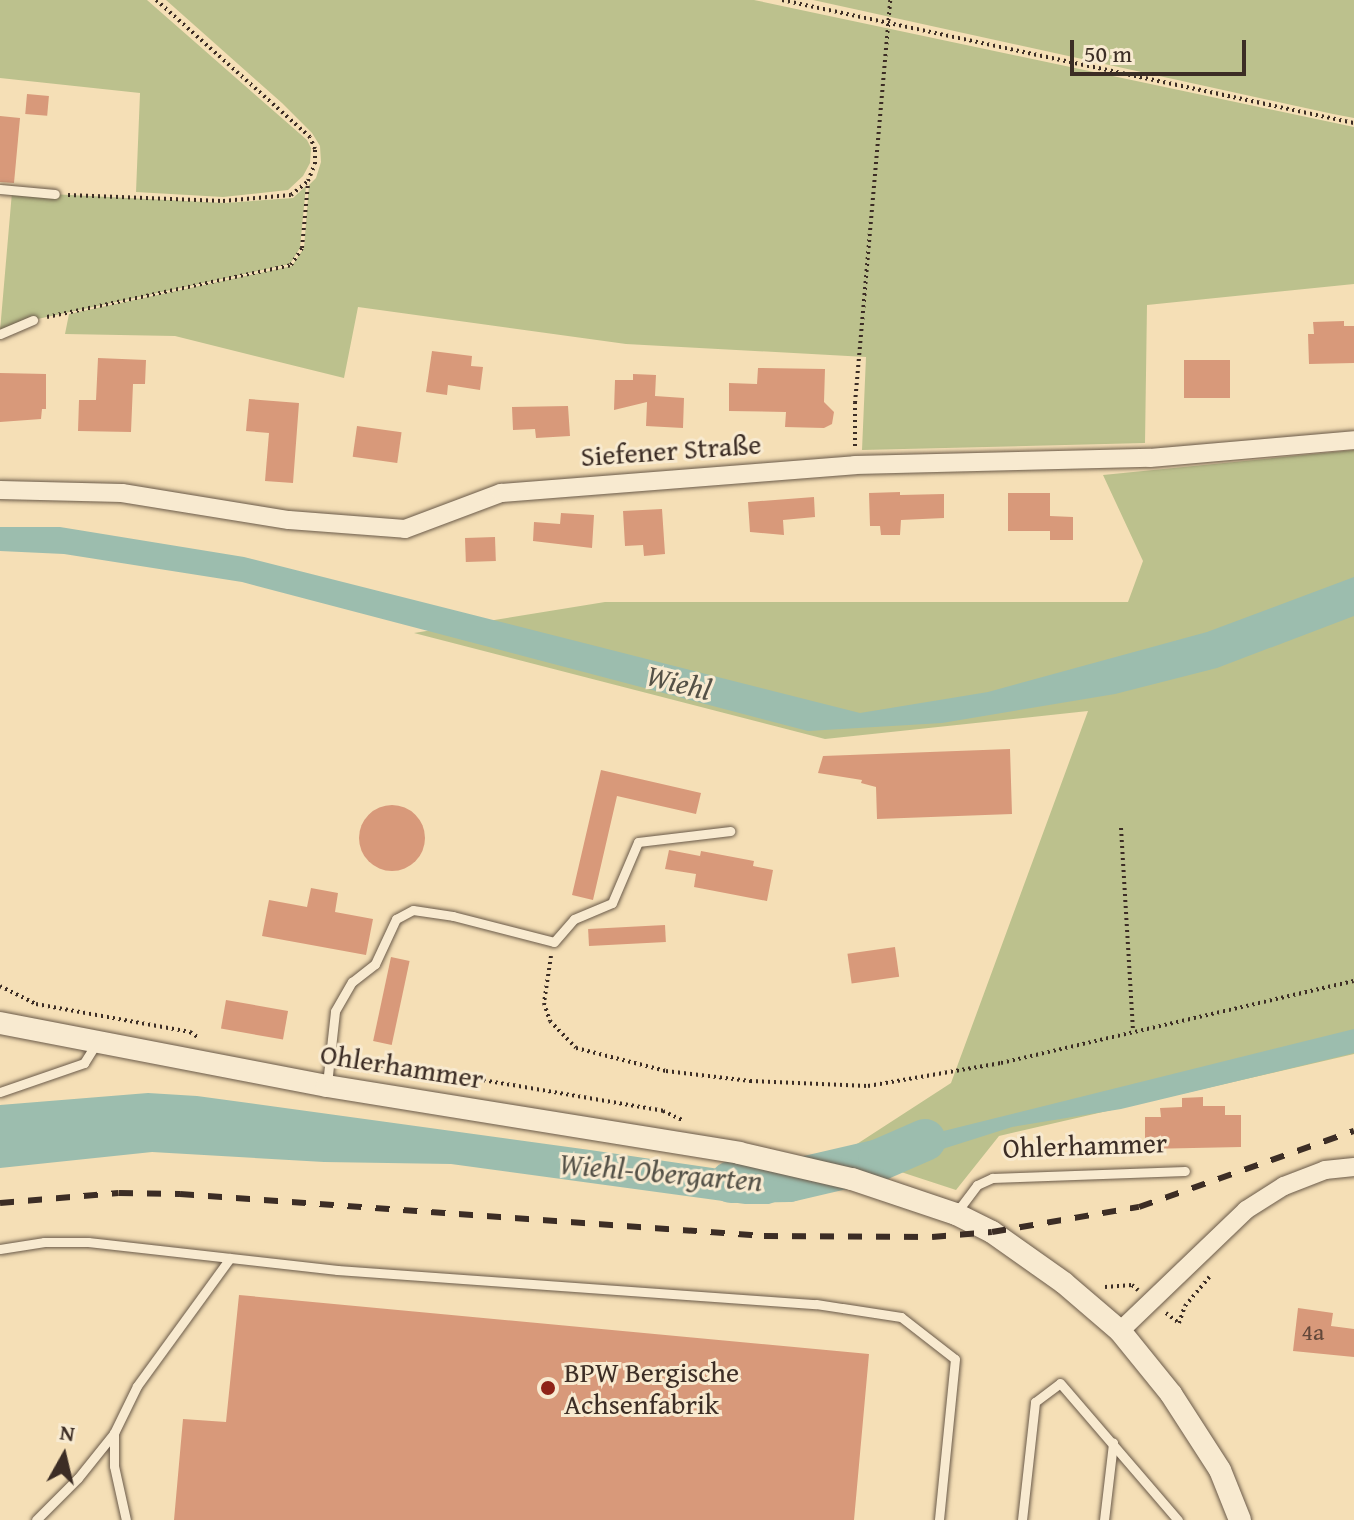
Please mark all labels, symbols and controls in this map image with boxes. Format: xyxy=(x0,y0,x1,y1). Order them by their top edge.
scale bar xyxy=(1074,24,1250,74)
text: 50 m xyxy=(1084,36,1132,71)
street label: Siefener Straße xyxy=(580,427,762,473)
water label: Wiehl xyxy=(643,657,715,707)
street label: Ohlerhammer xyxy=(318,1037,486,1095)
street label: Ohlerhammer xyxy=(1002,1125,1168,1165)
water label: Wiehl-Obergarten xyxy=(558,1145,764,1199)
house number: 4a xyxy=(1302,1318,1324,1346)
place label: BPW Bergische Achsenfabrik xyxy=(564,1355,739,1421)
marker: BPW Bergische Achsenfabrik xyxy=(539,1379,557,1397)
text: N xyxy=(58,1415,77,1449)
north arrow xyxy=(24,1416,104,1496)

